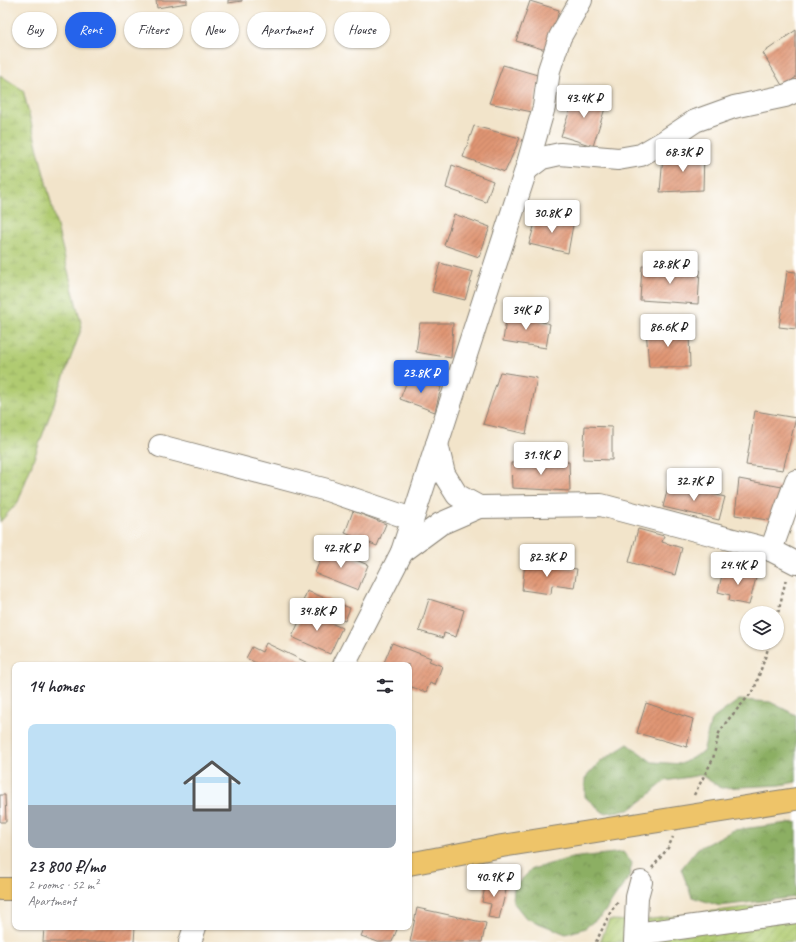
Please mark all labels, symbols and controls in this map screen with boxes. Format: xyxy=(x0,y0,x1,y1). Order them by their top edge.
chip: Buy xyxy=(12,12,57,48)
chip: Rent xyxy=(65,12,116,48)
chip: Filters xyxy=(124,12,183,48)
chip: New xyxy=(191,12,239,48)
chip: Apartment xyxy=(247,12,326,48)
chip: House xyxy=(334,12,390,48)
pin: 43.4K ₽ xyxy=(547,85,621,119)
text: 43.4K ₽ xyxy=(566,90,602,106)
pin: 68.3K ₽ xyxy=(646,139,720,173)
text: 68.3K ₽ xyxy=(665,144,701,160)
pin: 30.8K ₽ xyxy=(515,200,589,234)
text: 30.8K ₽ xyxy=(534,205,570,221)
pin: 28.8K ₽ xyxy=(633,251,707,285)
text: 28.8K ₽ xyxy=(652,256,688,272)
pin: 34K ₽ xyxy=(498,297,554,331)
text: 34K ₽ xyxy=(512,302,540,318)
pin: 86.6K ₽ xyxy=(631,314,705,348)
text: 86.6K ₽ xyxy=(649,319,687,335)
pin: 23.8K ₽ xyxy=(384,360,458,394)
text: 23.8K ₽ xyxy=(403,365,439,381)
pin: 31.9K ₽ xyxy=(504,442,578,476)
text: 31.9K ₽ xyxy=(523,447,559,463)
pin: 32.7K ₽ xyxy=(657,468,731,502)
text: 32.7K ₽ xyxy=(676,473,712,489)
pin: 42.7K ₽ xyxy=(304,535,378,569)
text: 42.7K ₽ xyxy=(323,540,359,556)
pin: 82.3K ₽ xyxy=(510,544,584,578)
text: 82.3K ₽ xyxy=(529,549,565,565)
pin: 24.4K ₽ xyxy=(701,552,775,586)
text: 24.4K ₽ xyxy=(720,557,756,573)
pin: 34.8K ₽ xyxy=(280,598,354,632)
text: 34.8K ₽ xyxy=(299,603,335,619)
map controls xyxy=(740,606,784,650)
button: layers xyxy=(740,606,784,650)
icon: filters xyxy=(374,675,396,697)
text: 14 homes xyxy=(28,676,84,697)
icon: home xyxy=(176,750,248,822)
text: 23 800 ₽/mo xyxy=(28,856,105,877)
pin: 40.9K ₽ xyxy=(457,864,531,898)
text: 40.9K ₽ xyxy=(476,869,512,885)
text: 2 rooms · 52 m² xyxy=(28,877,98,893)
text: Apartment xyxy=(28,893,76,909)

